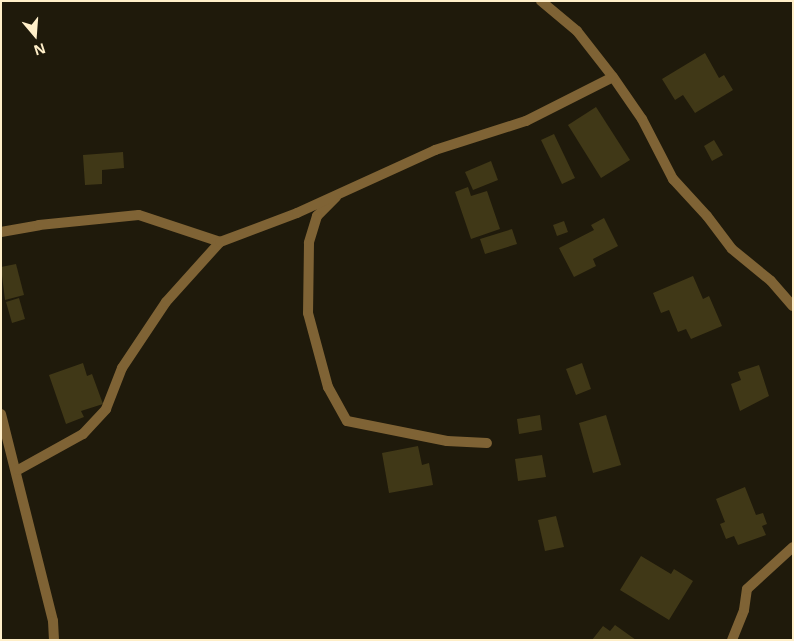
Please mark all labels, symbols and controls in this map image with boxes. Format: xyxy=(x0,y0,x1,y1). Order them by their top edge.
north arrow xyxy=(10,10,60,60)
text: N xyxy=(31,39,48,61)

